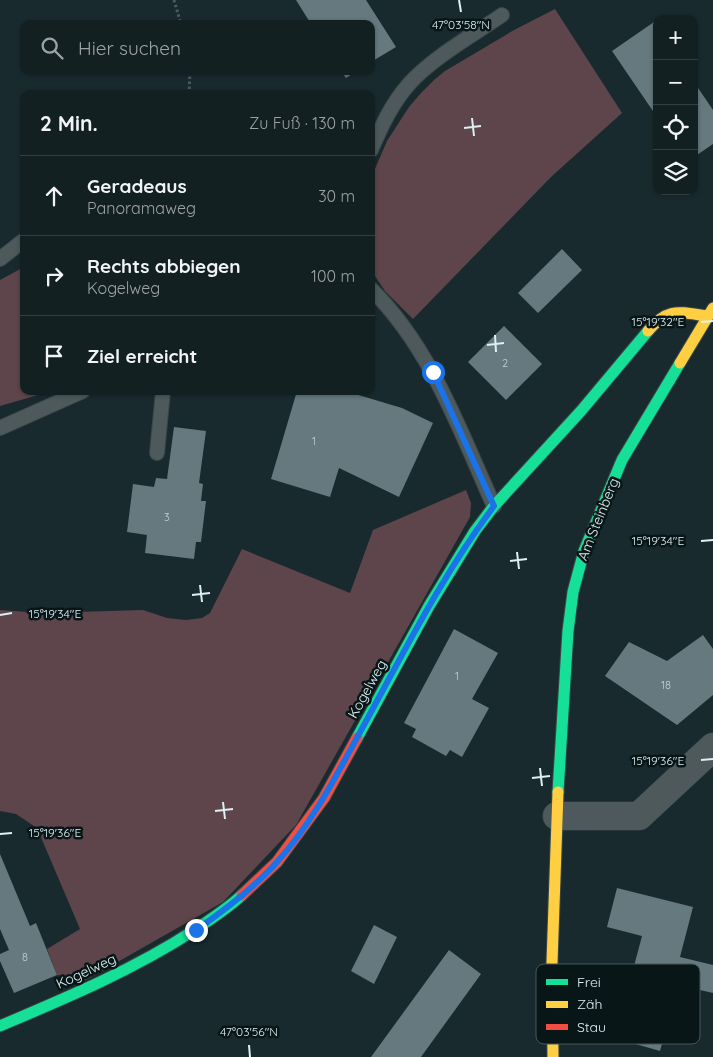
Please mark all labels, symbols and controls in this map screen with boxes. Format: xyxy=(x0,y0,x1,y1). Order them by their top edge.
map controls xyxy=(653,15,698,195)
button: + xyxy=(653,15,698,60)
text: 47°03'58"N xyxy=(432,17,490,32)
search box xyxy=(20,20,375,75)
icon: search xyxy=(38,34,66,62)
text: Hier suchen xyxy=(78,36,181,60)
button: − xyxy=(653,60,698,105)
button: locate xyxy=(653,105,698,150)
text: 2 Min. xyxy=(40,110,98,136)
text: Zu Fuß · 130 m xyxy=(249,113,355,133)
button: layers xyxy=(653,150,698,195)
text: Geradeaus xyxy=(87,174,187,198)
icon: ahead xyxy=(40,182,68,210)
text: 30 m xyxy=(318,186,355,206)
text: Panoramaweg xyxy=(87,198,196,218)
text: Rechts abbiegen xyxy=(87,254,240,278)
icon: right xyxy=(40,262,68,290)
text: 100 m xyxy=(311,266,355,286)
text: Kogelweg xyxy=(87,278,160,298)
text: 15°19'32"E xyxy=(632,314,685,329)
icon: arrive xyxy=(40,342,68,370)
text: Ziel erreicht xyxy=(87,344,197,368)
house number: 2 xyxy=(502,356,508,370)
route start xyxy=(422,361,445,384)
house number: 1 xyxy=(312,434,316,448)
street label: Am Steinberg xyxy=(573,475,623,563)
house number: 3 xyxy=(164,510,170,524)
text: 15°19'34"E xyxy=(632,533,684,548)
text: 15°19'34"E xyxy=(29,606,81,621)
street label: Kogelweg xyxy=(344,657,390,721)
house number: 1 xyxy=(455,669,459,683)
house number: 18 xyxy=(661,678,671,692)
text: 15°19'36"E xyxy=(632,753,684,768)
text: 15°19'36"E xyxy=(29,825,81,840)
route end xyxy=(185,919,208,942)
street label: Kogelweg xyxy=(53,949,119,993)
house number: 8 xyxy=(22,950,28,964)
legend xyxy=(536,964,700,1044)
text: Frei xyxy=(577,973,601,991)
text: Zäh xyxy=(577,995,602,1013)
text: Stau xyxy=(577,1018,606,1036)
text: 47°03'56"N xyxy=(220,1024,278,1039)

